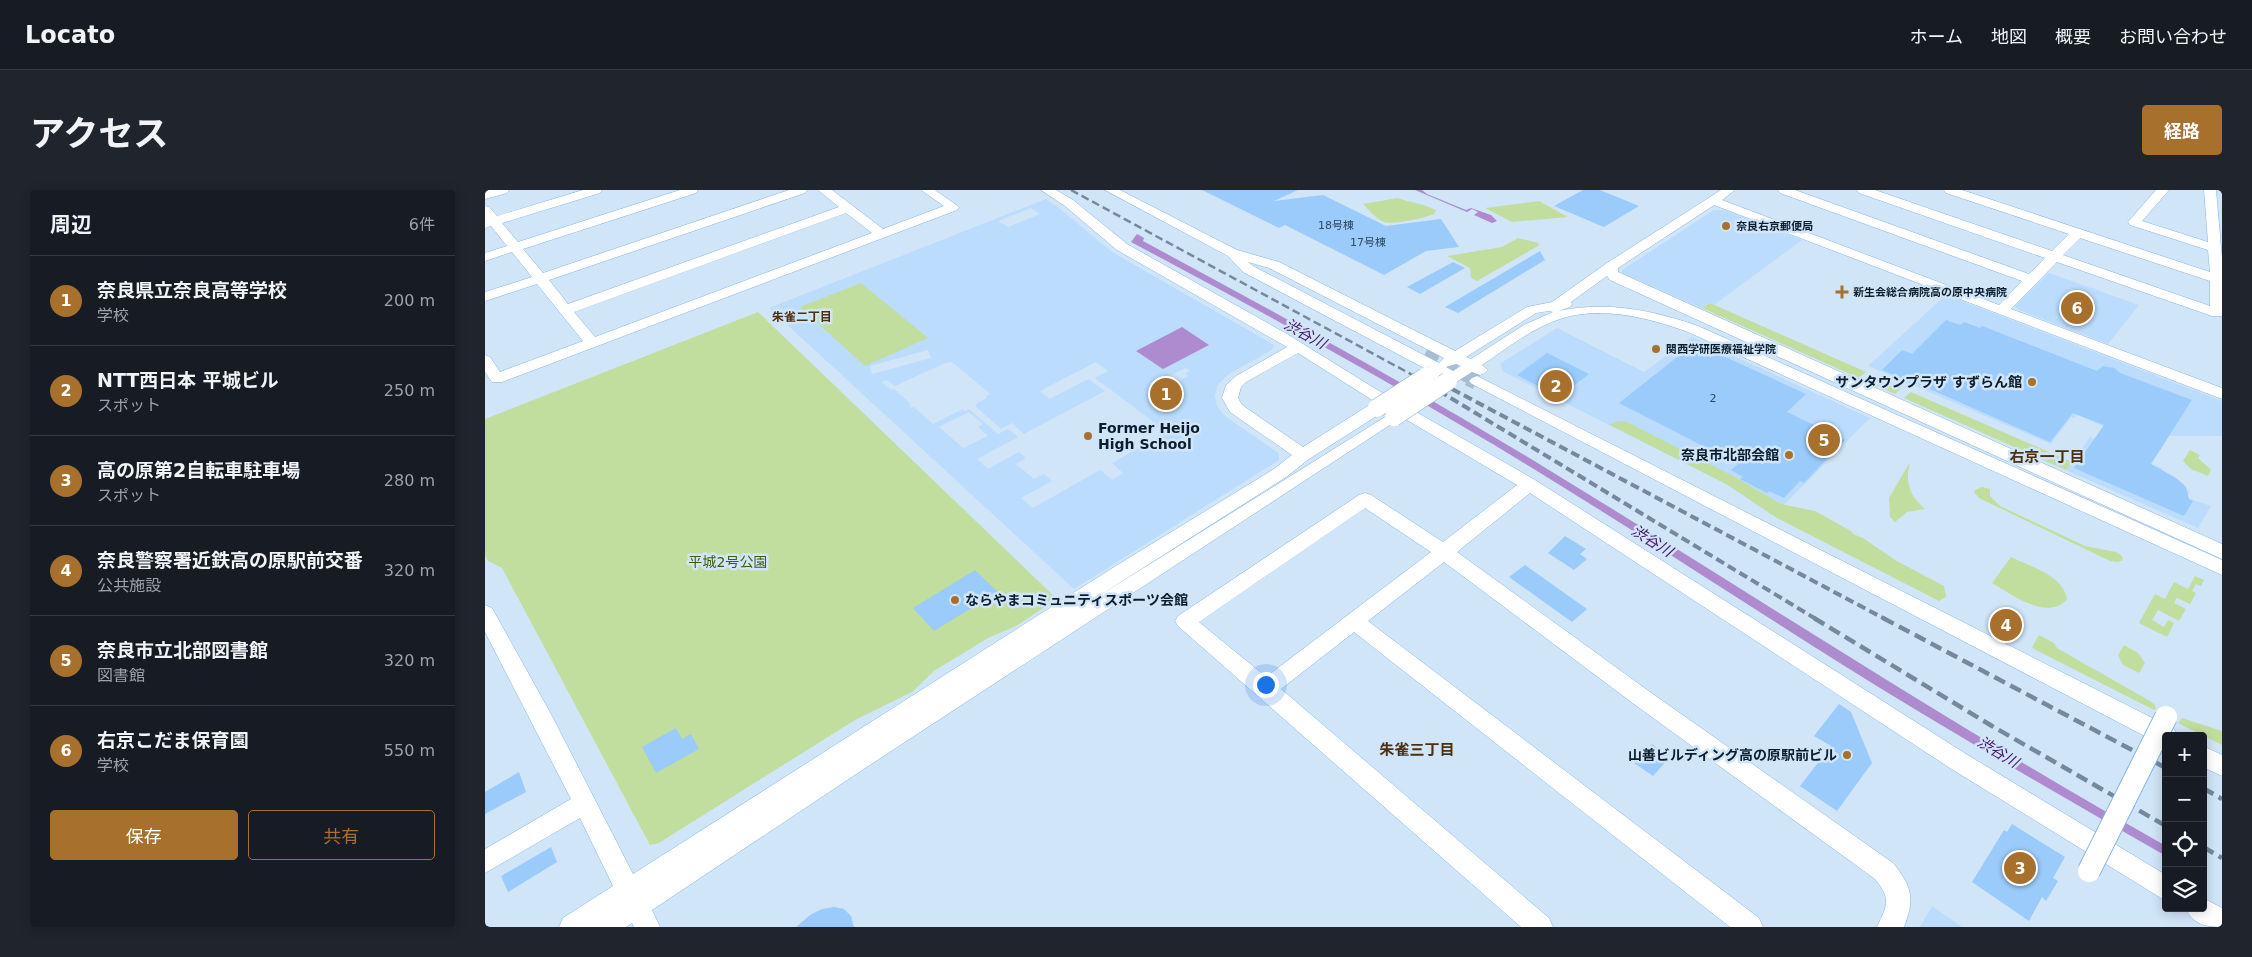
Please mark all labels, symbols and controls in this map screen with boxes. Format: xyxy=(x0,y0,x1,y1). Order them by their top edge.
text: Locato xyxy=(25,21,115,49)
text: ホーム xyxy=(1910,26,1963,47)
text: 地図 xyxy=(1991,26,2027,47)
text: 概要 xyxy=(2055,26,2091,47)
text: お問い合わせ xyxy=(2119,26,2227,47)
button: 経路 xyxy=(2142,105,2222,155)
text: アクセス xyxy=(30,114,168,154)
text: 周辺 xyxy=(50,213,92,237)
text: 6件 xyxy=(409,215,435,234)
house number: 18号棟 xyxy=(1318,219,1354,232)
marker: 奈良右京郵便局 xyxy=(1720,220,1732,232)
place label: 奈良右京郵便局 xyxy=(1736,220,1813,233)
house number: 17号棟 xyxy=(1350,236,1386,249)
text: 奈良県立奈良高等学校 xyxy=(97,279,287,301)
marker: 新生会総合病院高の原中央病院 xyxy=(1835,285,1849,299)
place label: 新生会総合病院高の原中央病院 xyxy=(1853,286,2007,299)
pin: 6 xyxy=(2061,289,2093,327)
text: 1 xyxy=(60,291,72,310)
text: 200 m xyxy=(384,291,435,310)
text: 学校 xyxy=(97,306,129,325)
district label: 朱雀二丁目 xyxy=(772,310,832,324)
water label: 渋谷川 xyxy=(1281,315,1331,354)
marker: 関西学研医療福祉学院 xyxy=(1650,343,1662,355)
place label: 関西学研医療福祉学院 xyxy=(1666,343,1776,356)
pin: 2 xyxy=(1540,367,1572,405)
text: NTT西日本 平城ビル xyxy=(97,369,279,391)
place label: サンタウンプラザ すずらん館 xyxy=(1836,374,2022,390)
pin: 1 xyxy=(1150,375,1182,413)
marker: サンタウンプラザ すずらん館 xyxy=(2026,376,2038,388)
text: 2 xyxy=(60,381,72,400)
text: 250 m xyxy=(384,381,435,400)
house number: 2 xyxy=(1710,392,1717,405)
text: スポット xyxy=(97,396,161,415)
place label: Former Heijo High School xyxy=(1098,420,1200,452)
pin: 5 xyxy=(1808,421,1840,459)
marker: Former Heijo High School xyxy=(1082,430,1094,442)
place label: 奈良市北部会館 xyxy=(1681,447,1779,463)
district label: 右京一丁目 xyxy=(2009,448,2085,466)
marker: 奈良市北部会館 xyxy=(1783,449,1795,461)
text: 高の原第2自転車駐車場 xyxy=(97,459,300,481)
text: 3 xyxy=(60,471,72,490)
text: 280 m xyxy=(384,471,435,490)
text: スポット xyxy=(97,486,161,505)
water label: 渋谷川 xyxy=(1628,521,1678,562)
text: 奈良警察署近鉄高の原駅前交番 xyxy=(97,549,363,571)
park label: 平城2号公園 xyxy=(689,554,767,570)
text: 4 xyxy=(60,561,72,580)
text: 320 m xyxy=(384,561,435,580)
text: 公共施設 xyxy=(97,576,161,595)
place label: ならやまコミュニティスポーツ会館 xyxy=(965,592,1188,608)
marker: ならやまコミュニティスポーツ会館 xyxy=(949,594,961,606)
pin: 4 xyxy=(1990,606,2022,644)
text: 奈良市立北部図書館 xyxy=(97,639,268,661)
text: 5 xyxy=(60,651,72,670)
text: 320 m xyxy=(384,651,435,670)
text: 図書館 xyxy=(97,666,145,685)
your location xyxy=(1253,672,1279,698)
text: 右京こだま保育園 xyxy=(97,729,249,751)
map controls xyxy=(2162,732,2207,912)
button: + xyxy=(2162,732,2207,777)
water label: 渋谷川 xyxy=(1974,733,2024,772)
text: 6 xyxy=(60,741,72,760)
text: 550 m xyxy=(384,741,435,760)
district label: 朱雀三丁目 xyxy=(1379,741,1455,759)
place label: 山善ビルディング高の原駅前ビル xyxy=(1628,747,1837,763)
marker: 山善ビルディング高の原駅前ビル xyxy=(1841,749,1853,761)
text: 学校 xyxy=(97,756,129,775)
button: − xyxy=(2162,777,2207,822)
button: 保存 xyxy=(50,810,238,860)
button: 共有 xyxy=(248,810,435,860)
button: locate xyxy=(2162,822,2207,867)
pin: 3 xyxy=(2004,849,2036,887)
button: layers xyxy=(2162,867,2207,912)

